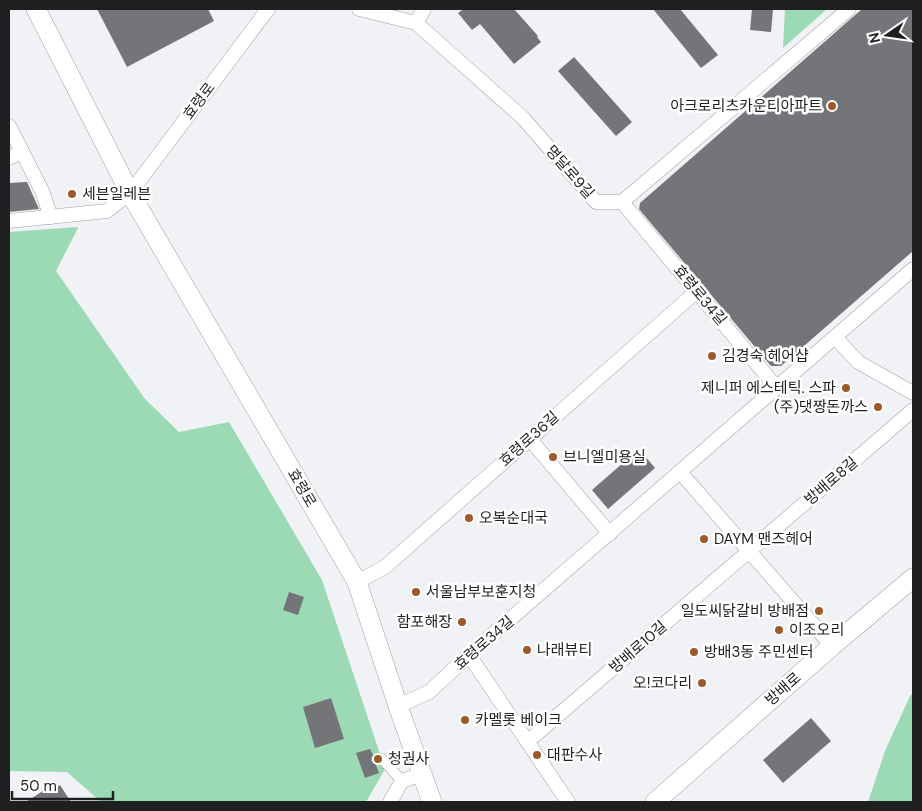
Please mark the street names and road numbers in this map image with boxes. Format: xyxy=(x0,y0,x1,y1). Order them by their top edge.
street label: 효령로 xyxy=(179,78,219,124)
street label: 명달로9길 xyxy=(541,141,599,203)
street label: 효령로34길 xyxy=(669,261,731,329)
street label: 효령로36길 xyxy=(495,407,563,471)
street label: 방배로8길 xyxy=(800,452,862,510)
street label: 효령로 xyxy=(283,465,321,511)
street label: 효령로34길 xyxy=(450,611,518,675)
street label: 방배로10길 xyxy=(605,616,671,678)
street label: 방배로 xyxy=(761,668,805,710)

